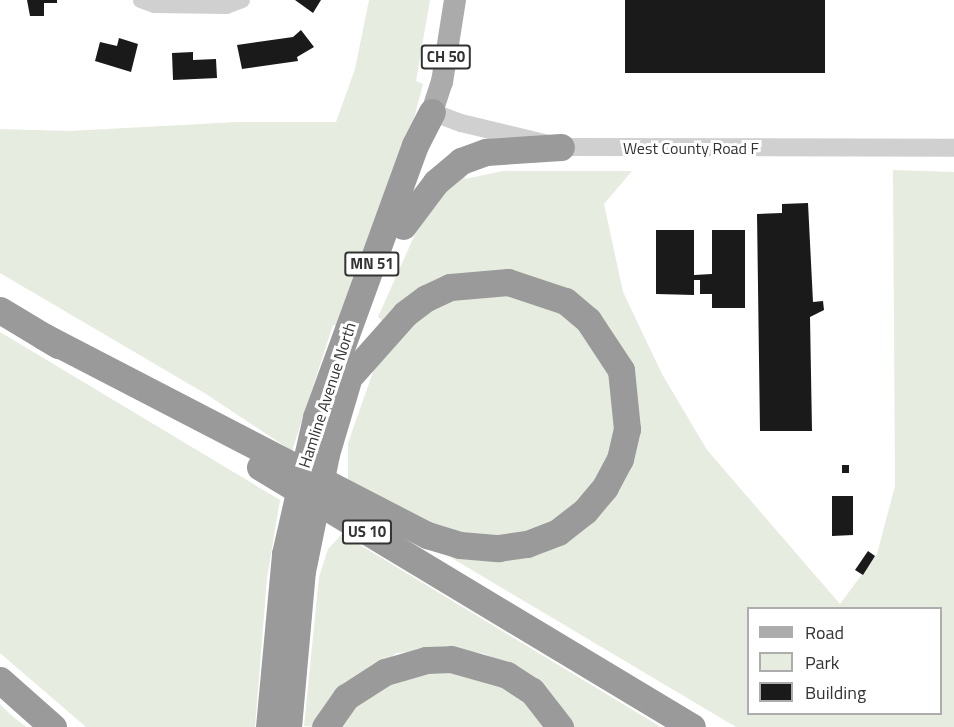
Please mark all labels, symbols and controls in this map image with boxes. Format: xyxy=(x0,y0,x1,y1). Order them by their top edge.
road number: CH 50 xyxy=(420,45,472,69)
street label: West County Road F xyxy=(623,138,759,158)
road number: MN 51 xyxy=(344,252,400,276)
street label: Hamline Avenue North xyxy=(294,320,360,470)
road number: US 10 xyxy=(342,520,392,544)
legend xyxy=(747,607,942,715)
text: Road xyxy=(805,619,844,646)
text: Park xyxy=(805,649,839,676)
text: Building xyxy=(805,679,866,706)

